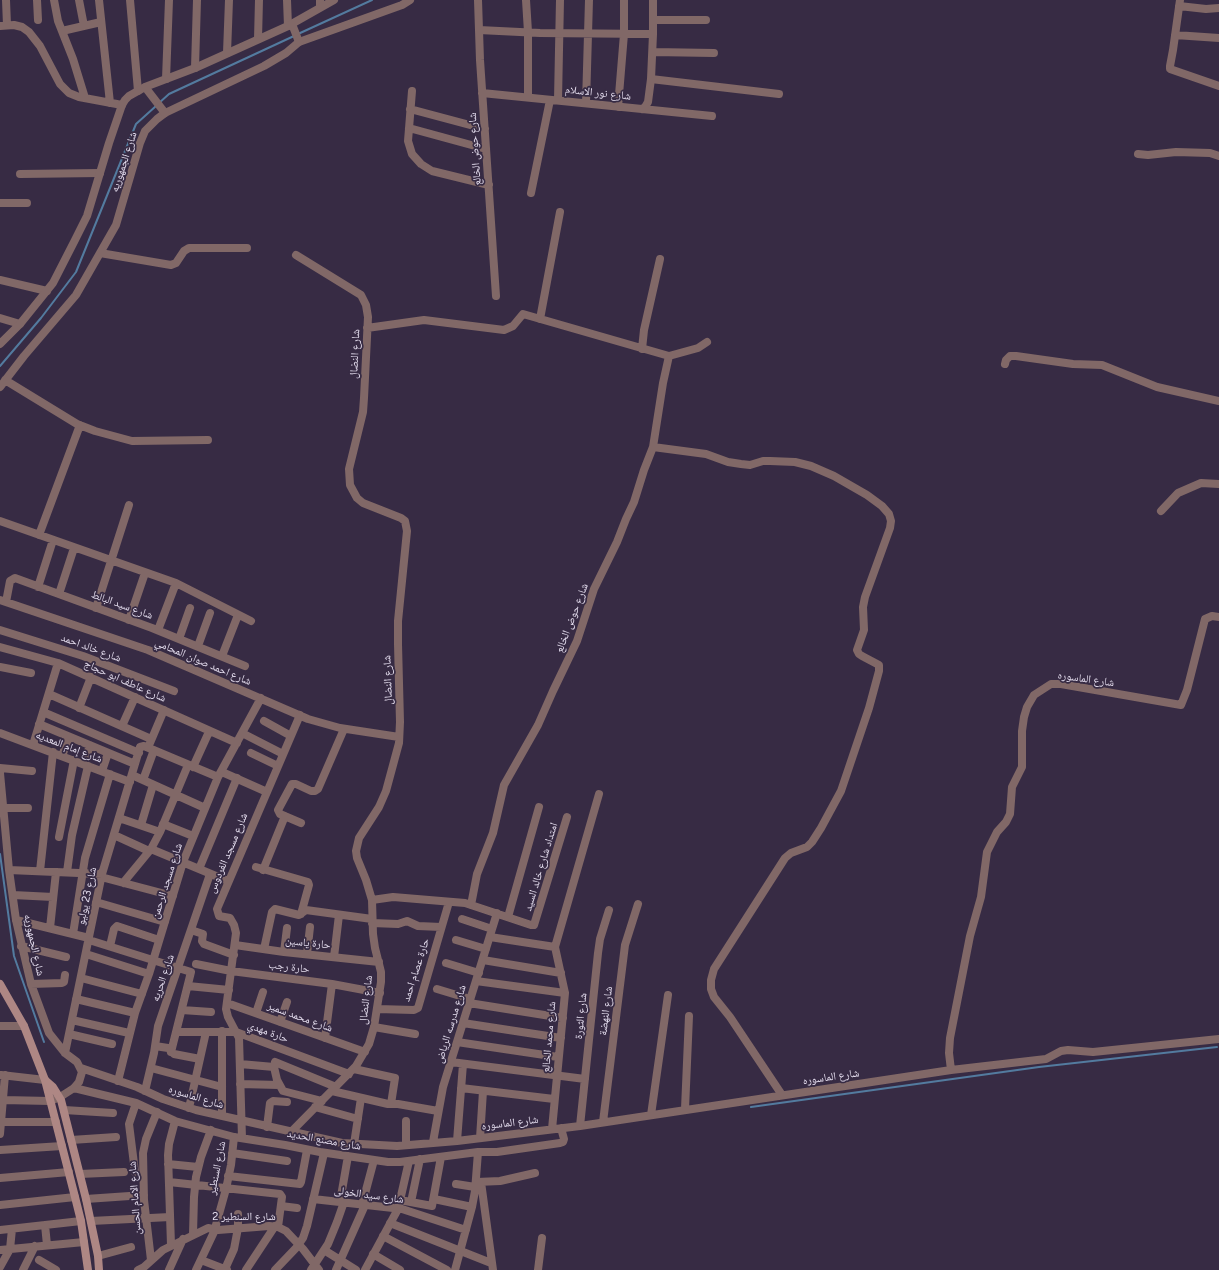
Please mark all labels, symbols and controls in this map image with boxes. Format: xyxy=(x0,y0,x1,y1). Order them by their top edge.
street label: شارع نور الاسلام xyxy=(564,83,632,103)
street label: شارع حوض الخالع xyxy=(466,112,484,186)
street label: شارع الجمهوريه xyxy=(108,130,140,194)
street label: شارع النضال xyxy=(347,329,363,379)
street label: شارع حوض الخالع xyxy=(553,581,591,655)
street label: شارع سيد البالط xyxy=(89,588,155,622)
street label: شارع خالد احمد xyxy=(59,631,123,665)
street label: شارع احمد صوان المحامي xyxy=(153,636,253,688)
street label: شارع النضال xyxy=(381,655,395,705)
street label: شارع عاطف ابو حجاج xyxy=(82,657,168,705)
street label: شارع الماسوره xyxy=(1057,668,1115,690)
street label: شارع إمام المعديه xyxy=(34,728,104,766)
street label: شارع مسجد الفردوس xyxy=(205,811,251,895)
street label: امتداد شارع خالد السيد xyxy=(521,821,561,913)
street label: شارع مسجد الرحمن xyxy=(149,842,185,920)
street label: شارع 23 يوليو xyxy=(74,866,100,926)
street label: شارع الجمهوريه xyxy=(21,913,47,977)
street label: حارة ياسين xyxy=(285,934,331,952)
street label: حارة عصام احمد xyxy=(400,937,432,1003)
street label: شارع الحريه xyxy=(149,953,177,1003)
street label: حارة رجب xyxy=(268,958,310,976)
street label: شارع النضال xyxy=(356,975,376,1025)
street label: شارع مدرسه الرياض xyxy=(433,983,469,1065)
street label: شارع النهضة xyxy=(596,986,616,1036)
street label: شارع الثورة xyxy=(572,992,590,1040)
street label: شارع محمد سمير xyxy=(265,999,335,1035)
street label: شارع محمد الخالع xyxy=(539,1001,559,1073)
street label: حارة مهدي xyxy=(246,1019,290,1045)
street label: شارع الماسوره xyxy=(802,1066,860,1088)
street label: شارع الماسوره xyxy=(167,1082,225,1112)
street label: شارع الماسوره xyxy=(481,1113,539,1133)
street label: شارع مصنع الحديد xyxy=(286,1127,362,1153)
street label: شارع السنطير xyxy=(205,1140,229,1196)
street label: شارع الامام الحسن xyxy=(126,1161,144,1235)
street label: شارع سيد الخولى xyxy=(333,1184,405,1206)
street label: شارع السنطير 2 xyxy=(212,1210,276,1224)

